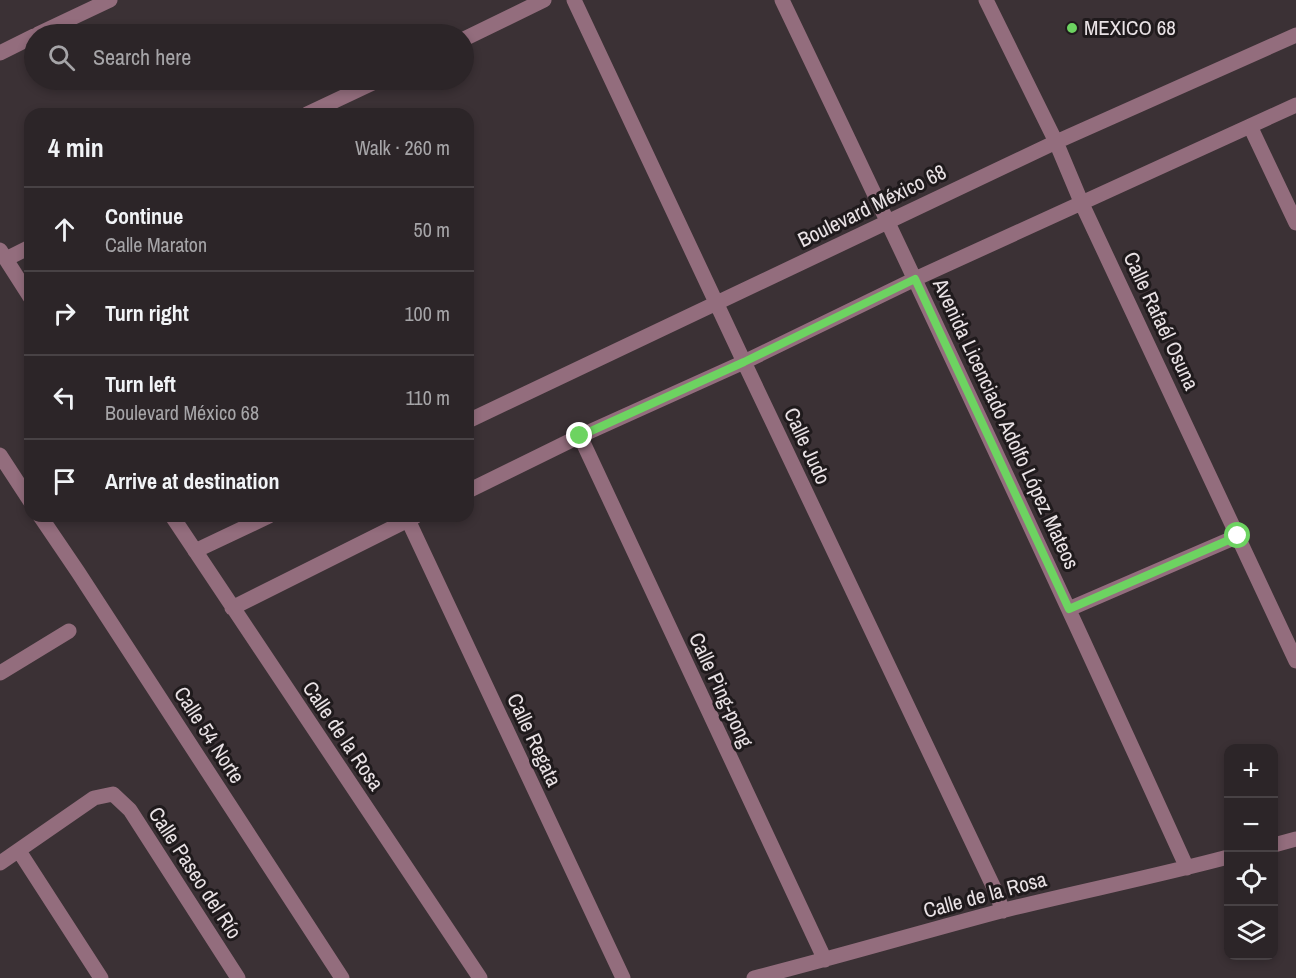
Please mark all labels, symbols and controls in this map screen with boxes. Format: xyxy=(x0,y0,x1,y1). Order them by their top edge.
place label: MEXICO 68 xyxy=(1084,13,1176,42)
marker: MEXICO 68 xyxy=(1065,21,1079,35)
search box xyxy=(24,24,474,90)
icon: search xyxy=(45,41,78,74)
text: Search here xyxy=(93,42,191,72)
text: 4 min xyxy=(48,130,104,165)
text: Walk · 260 m xyxy=(355,134,450,161)
street label: Boulevard México 68 xyxy=(793,157,951,254)
text: Continue xyxy=(105,201,183,231)
icon: ahead xyxy=(48,213,81,246)
text: 50 m xyxy=(414,216,450,243)
text: Calle Maraton xyxy=(105,231,207,258)
street label: Calle Rafaél Osuna xyxy=(1117,247,1206,395)
street label: Avenida Licenciado Adolfo López Mateos xyxy=(926,273,1087,574)
icon: right xyxy=(48,297,81,330)
text: Turn right xyxy=(105,298,189,328)
text: 100 m xyxy=(404,300,450,327)
text: Turn left xyxy=(105,369,176,399)
icon: left xyxy=(48,381,81,414)
text: 110 m xyxy=(406,384,450,411)
text: Boulevard México 68 xyxy=(105,399,259,426)
street label: Calle Judo xyxy=(777,403,838,489)
route end xyxy=(566,422,592,448)
icon: arrive xyxy=(48,465,81,498)
text: Arrive at destination xyxy=(105,466,279,496)
route start xyxy=(1224,522,1250,548)
street label: Calle Ping-pong xyxy=(682,628,761,752)
street label: Calle de la Rosa xyxy=(296,675,391,797)
street label: Calle 54 Norte xyxy=(167,681,252,789)
street label: Calle Regata xyxy=(500,689,569,791)
map controls xyxy=(1224,744,1278,960)
button: + xyxy=(1224,744,1278,798)
button: − xyxy=(1224,798,1278,852)
street label: Calle Paseo del Río xyxy=(142,801,249,944)
button: locate xyxy=(1224,852,1278,906)
street label: Calle de la Rosa xyxy=(920,864,1050,925)
button: layers xyxy=(1224,906,1278,960)

